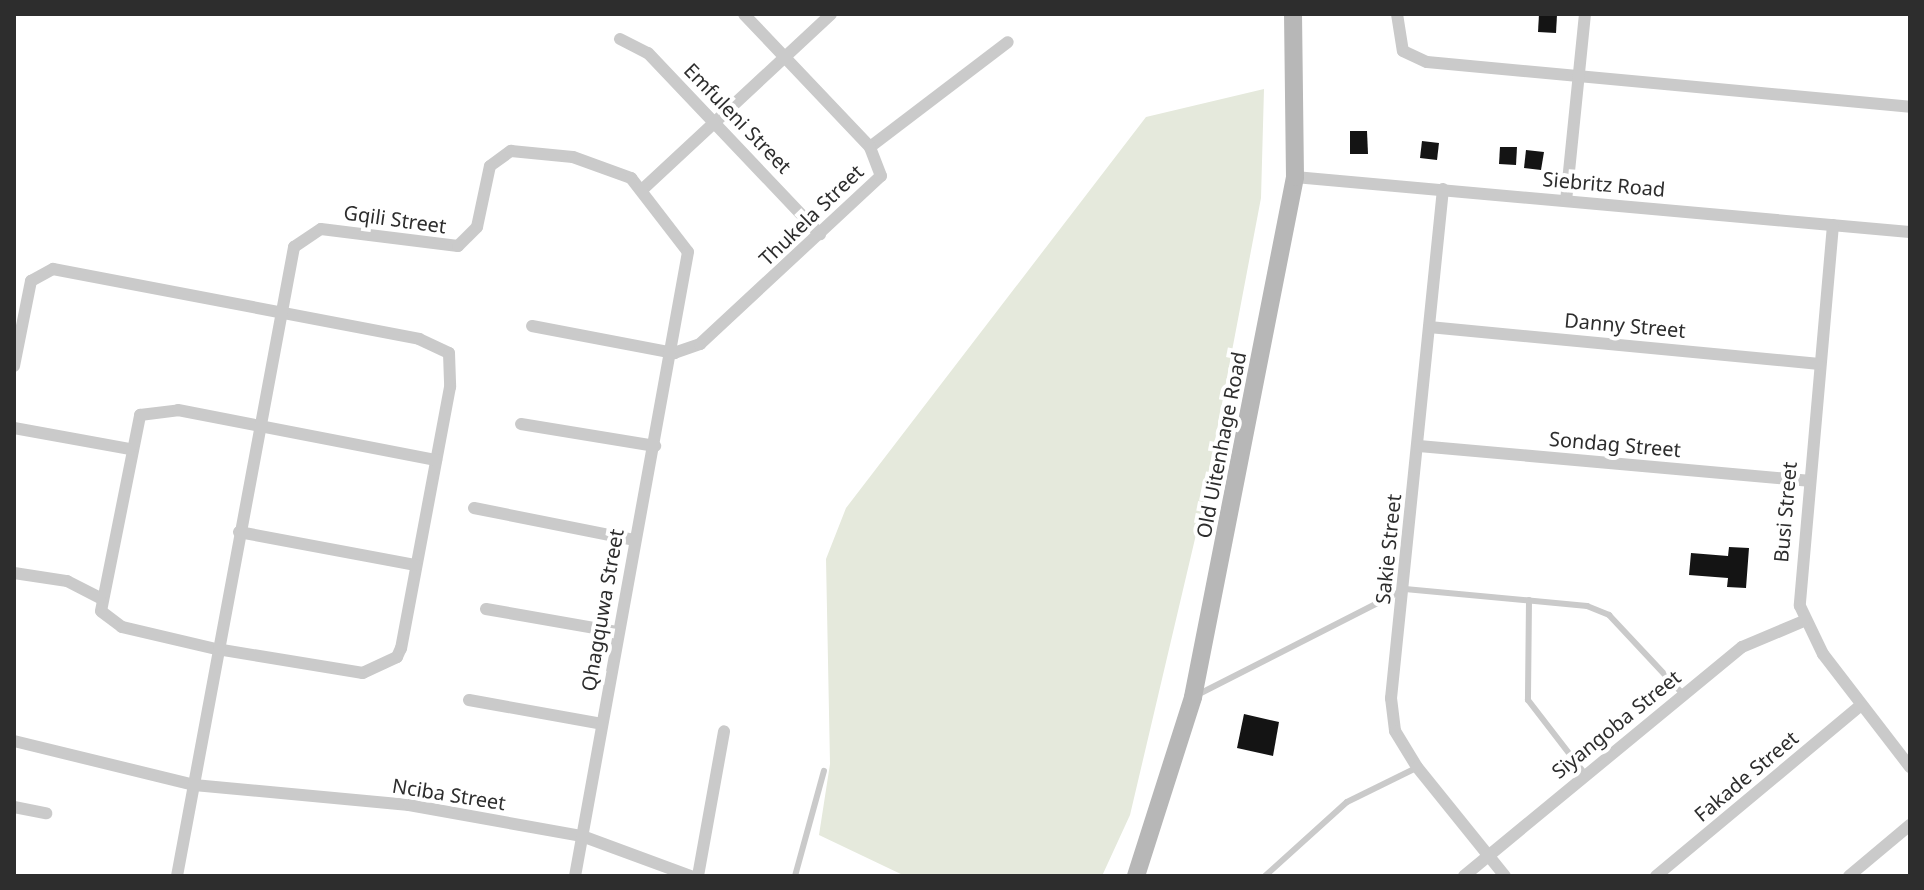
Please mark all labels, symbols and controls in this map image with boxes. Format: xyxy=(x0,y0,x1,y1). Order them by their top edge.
street label: Emfuleni Street xyxy=(679,58,797,178)
street label: Thukela Street xyxy=(754,159,868,271)
street label: Siebritz Road xyxy=(1542,167,1666,201)
street label: Gqili Street xyxy=(342,200,448,238)
street label: Danny Street xyxy=(1563,308,1687,342)
street label: Old Uitenhage Road xyxy=(1191,350,1251,540)
street label: Sondag Street xyxy=(1548,426,1682,462)
street label: Busi Street xyxy=(1769,461,1801,563)
street label: Sakie Street xyxy=(1370,493,1406,605)
street label: Qhagquwa Street xyxy=(576,527,628,693)
street label: Siyangoba Street xyxy=(1547,665,1685,783)
street label: Fakade Street xyxy=(1689,726,1803,826)
street label: Nciba Street xyxy=(391,773,507,815)

